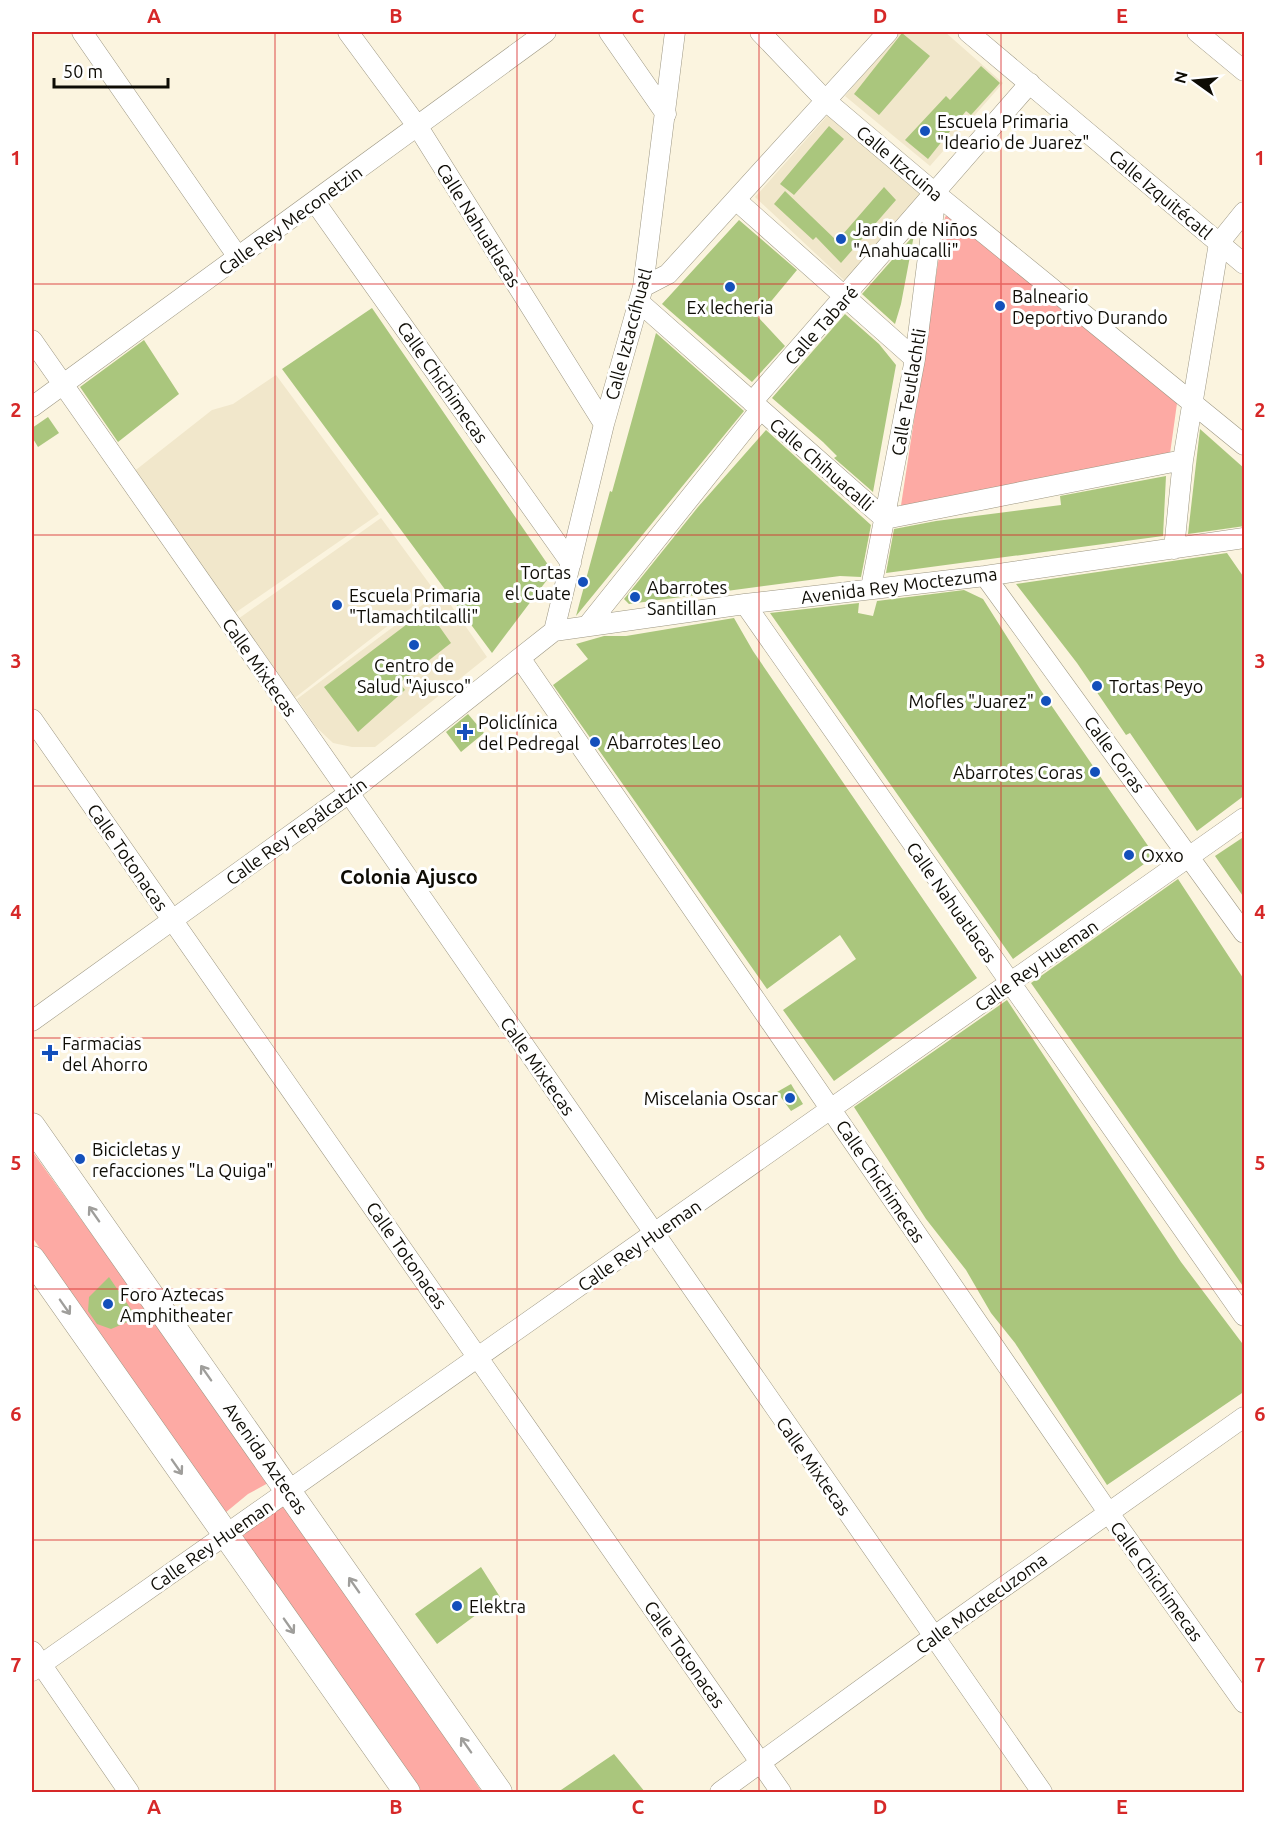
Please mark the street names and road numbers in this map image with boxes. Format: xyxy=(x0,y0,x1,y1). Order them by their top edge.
street label: Calle Itzcuina xyxy=(853,121,947,205)
street label: Calle Izquitécatl xyxy=(1106,145,1217,243)
street label: Calle Nahuatlacas xyxy=(433,159,525,291)
street label: Calle Rey Meconetzin xyxy=(214,161,366,279)
street label: Calle Iztaccíhuatl xyxy=(601,266,655,402)
street label: Calle Tabaré xyxy=(780,282,862,368)
street label: Calle Chichimecas xyxy=(394,318,492,447)
street label: Calle Teutlachtli xyxy=(887,327,929,457)
street label: Calle Chihuacalli xyxy=(766,414,878,514)
street label: Avenida Rey Moctezuma xyxy=(800,563,998,607)
street label: Calle Mixtecas xyxy=(219,614,301,720)
street label: Calle Coras xyxy=(1081,712,1149,796)
street label: Calle Rey Tepálcatzin xyxy=(222,773,370,889)
street label: Calle Totonacas xyxy=(84,800,172,914)
street label: Calle Nahuatlacas xyxy=(903,838,1001,966)
street label: Calle Rey Hueman xyxy=(971,915,1101,1015)
street label: Calle Mixtecas xyxy=(497,1013,579,1119)
street label: Calle Chichimecas xyxy=(833,1116,929,1246)
street label: Calle Rey Hueman xyxy=(574,1195,704,1295)
street label: Calle Totonacas xyxy=(363,1198,451,1312)
street label: Avenida Aztecas xyxy=(220,1398,312,1518)
street label: Calle Mixtecas xyxy=(773,1413,855,1519)
street label: Calle Rey Hueman xyxy=(146,1495,276,1595)
street label: Calle Chichimecas xyxy=(1107,1517,1207,1645)
street label: Calle Moctecuzoma xyxy=(911,1549,1051,1657)
street label: Calle Totonacas xyxy=(641,1597,729,1711)

